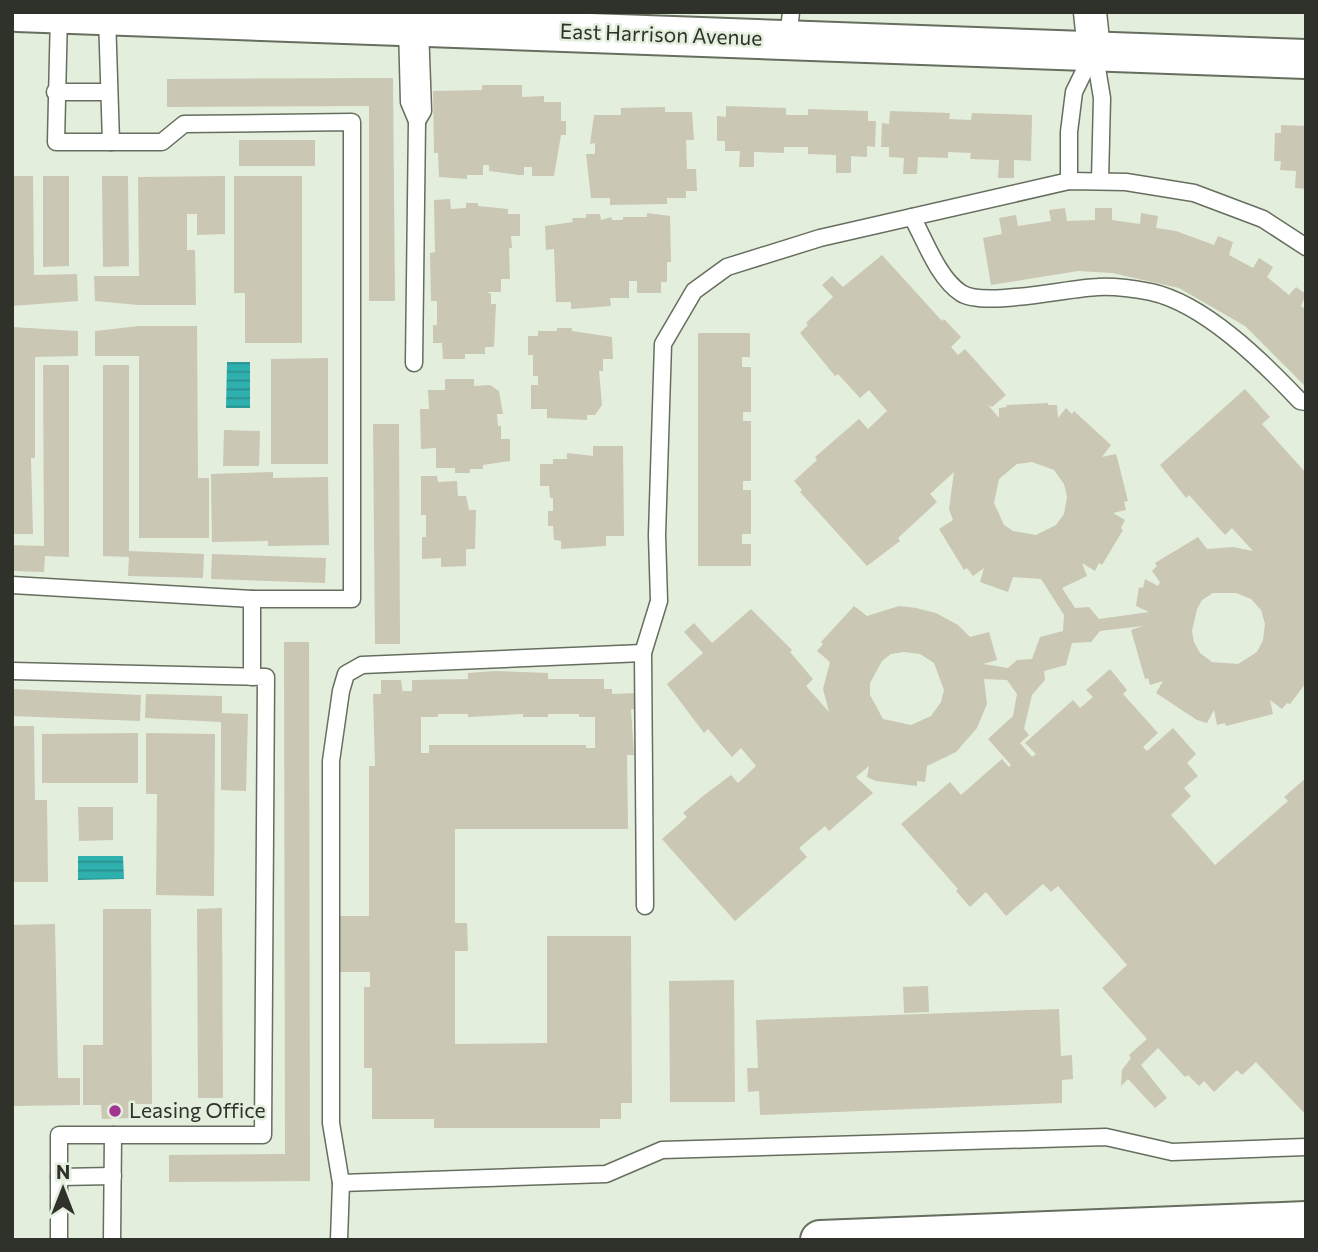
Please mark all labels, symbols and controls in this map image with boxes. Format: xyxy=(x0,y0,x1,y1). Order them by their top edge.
street label: East Harrison Avenue xyxy=(559,17,763,50)
place label: Leasing Office xyxy=(129,1097,266,1122)
marker: Leasing Office xyxy=(107,1103,123,1119)
north arrow xyxy=(28,1154,98,1224)
text: N xyxy=(56,1160,70,1183)

